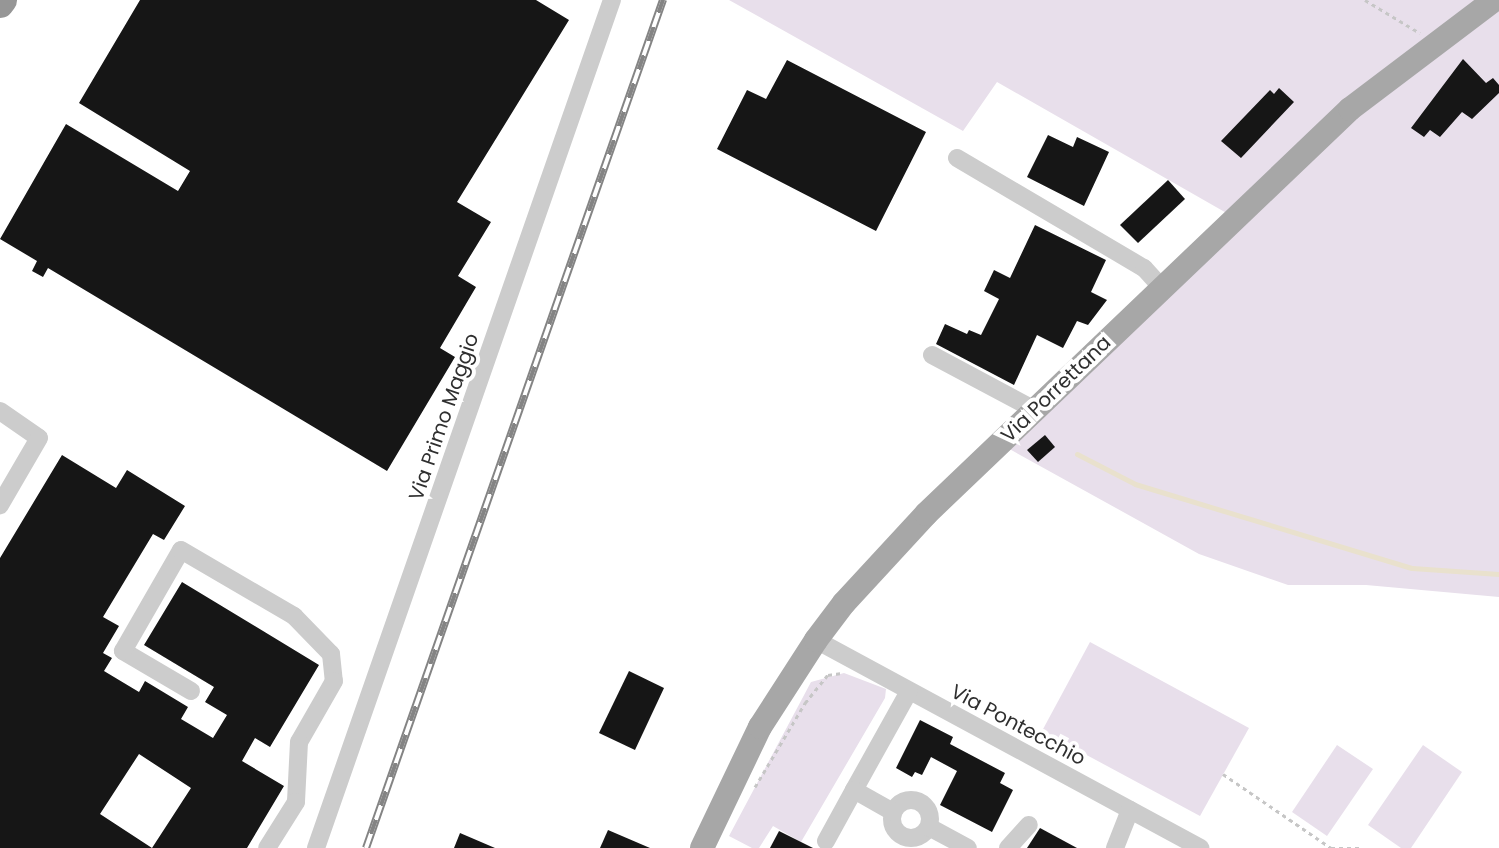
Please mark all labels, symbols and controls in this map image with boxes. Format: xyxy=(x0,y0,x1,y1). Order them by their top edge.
street label: Via Primo Maggio xyxy=(404,330,484,504)
street label: Via Porrettana xyxy=(996,331,1116,447)
street label: Via Pontecchio xyxy=(947,679,1089,771)

